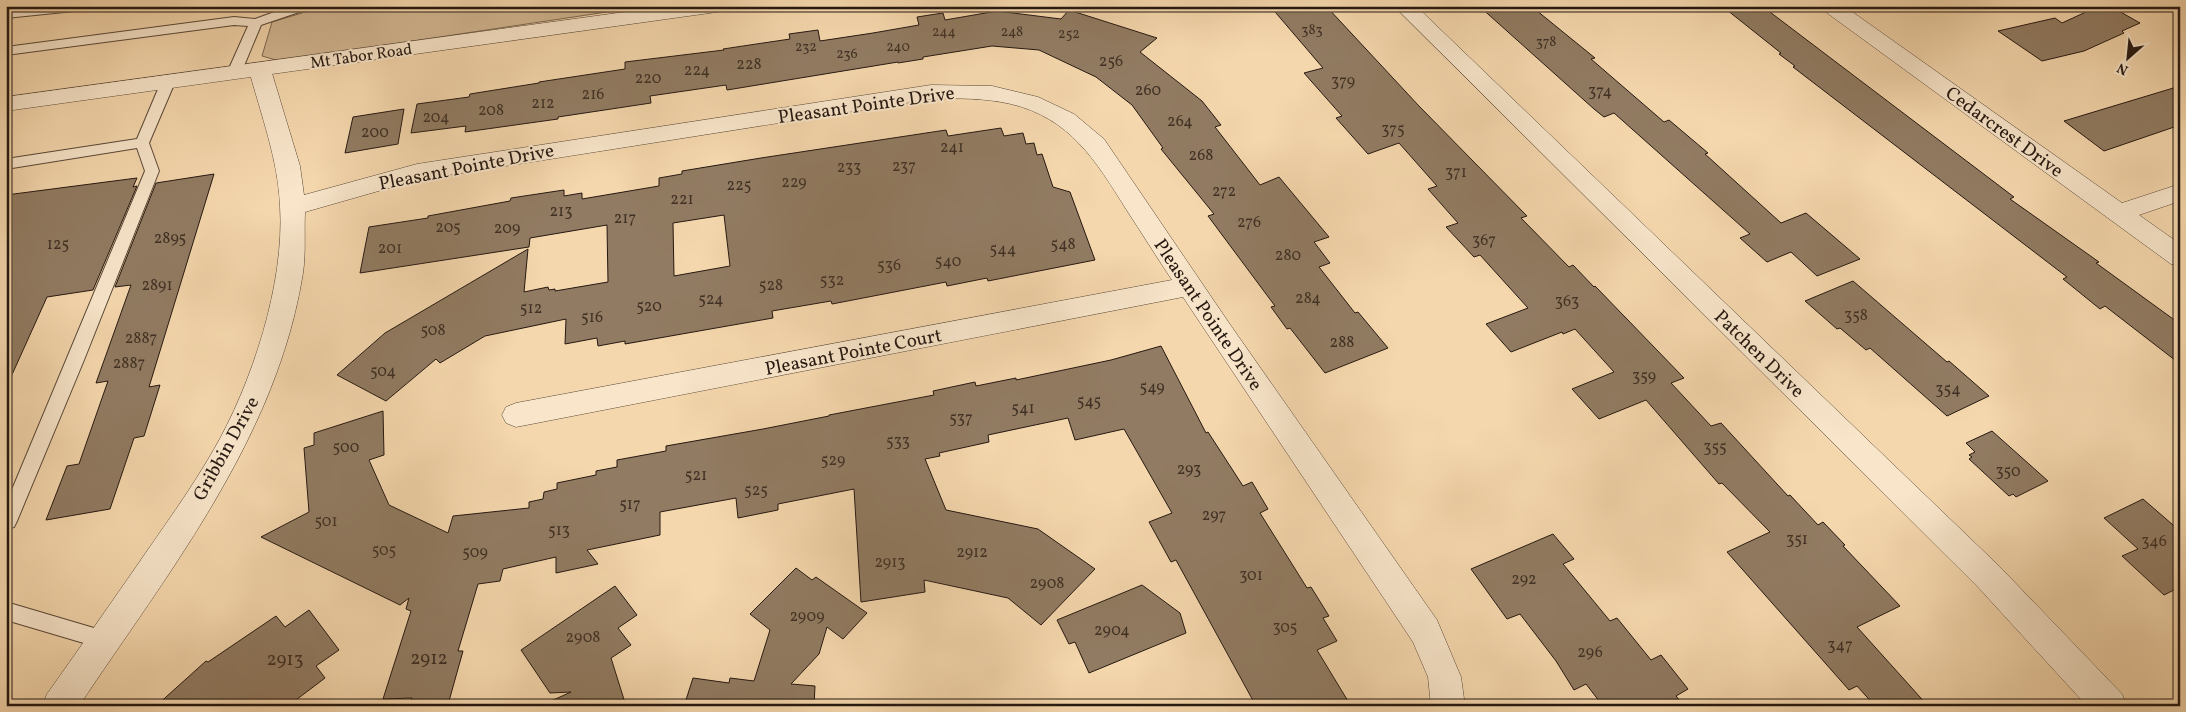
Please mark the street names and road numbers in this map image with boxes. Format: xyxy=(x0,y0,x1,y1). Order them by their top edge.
street label: Mt Tabor Road xyxy=(309,39,414,75)
street label: Pleasant Pointe Drive xyxy=(776,81,956,131)
street label: Cedarcrest Drive xyxy=(1940,81,2068,184)
street label: Pleasant Pointe Drive xyxy=(376,138,556,198)
street label: Pleasant Pointe Drive xyxy=(1147,234,1268,396)
street label: Patchen Drive xyxy=(1708,305,1810,404)
street label: Pleasant Pointe Court xyxy=(763,323,944,383)
street label: Gribbin Drive xyxy=(187,392,266,506)

